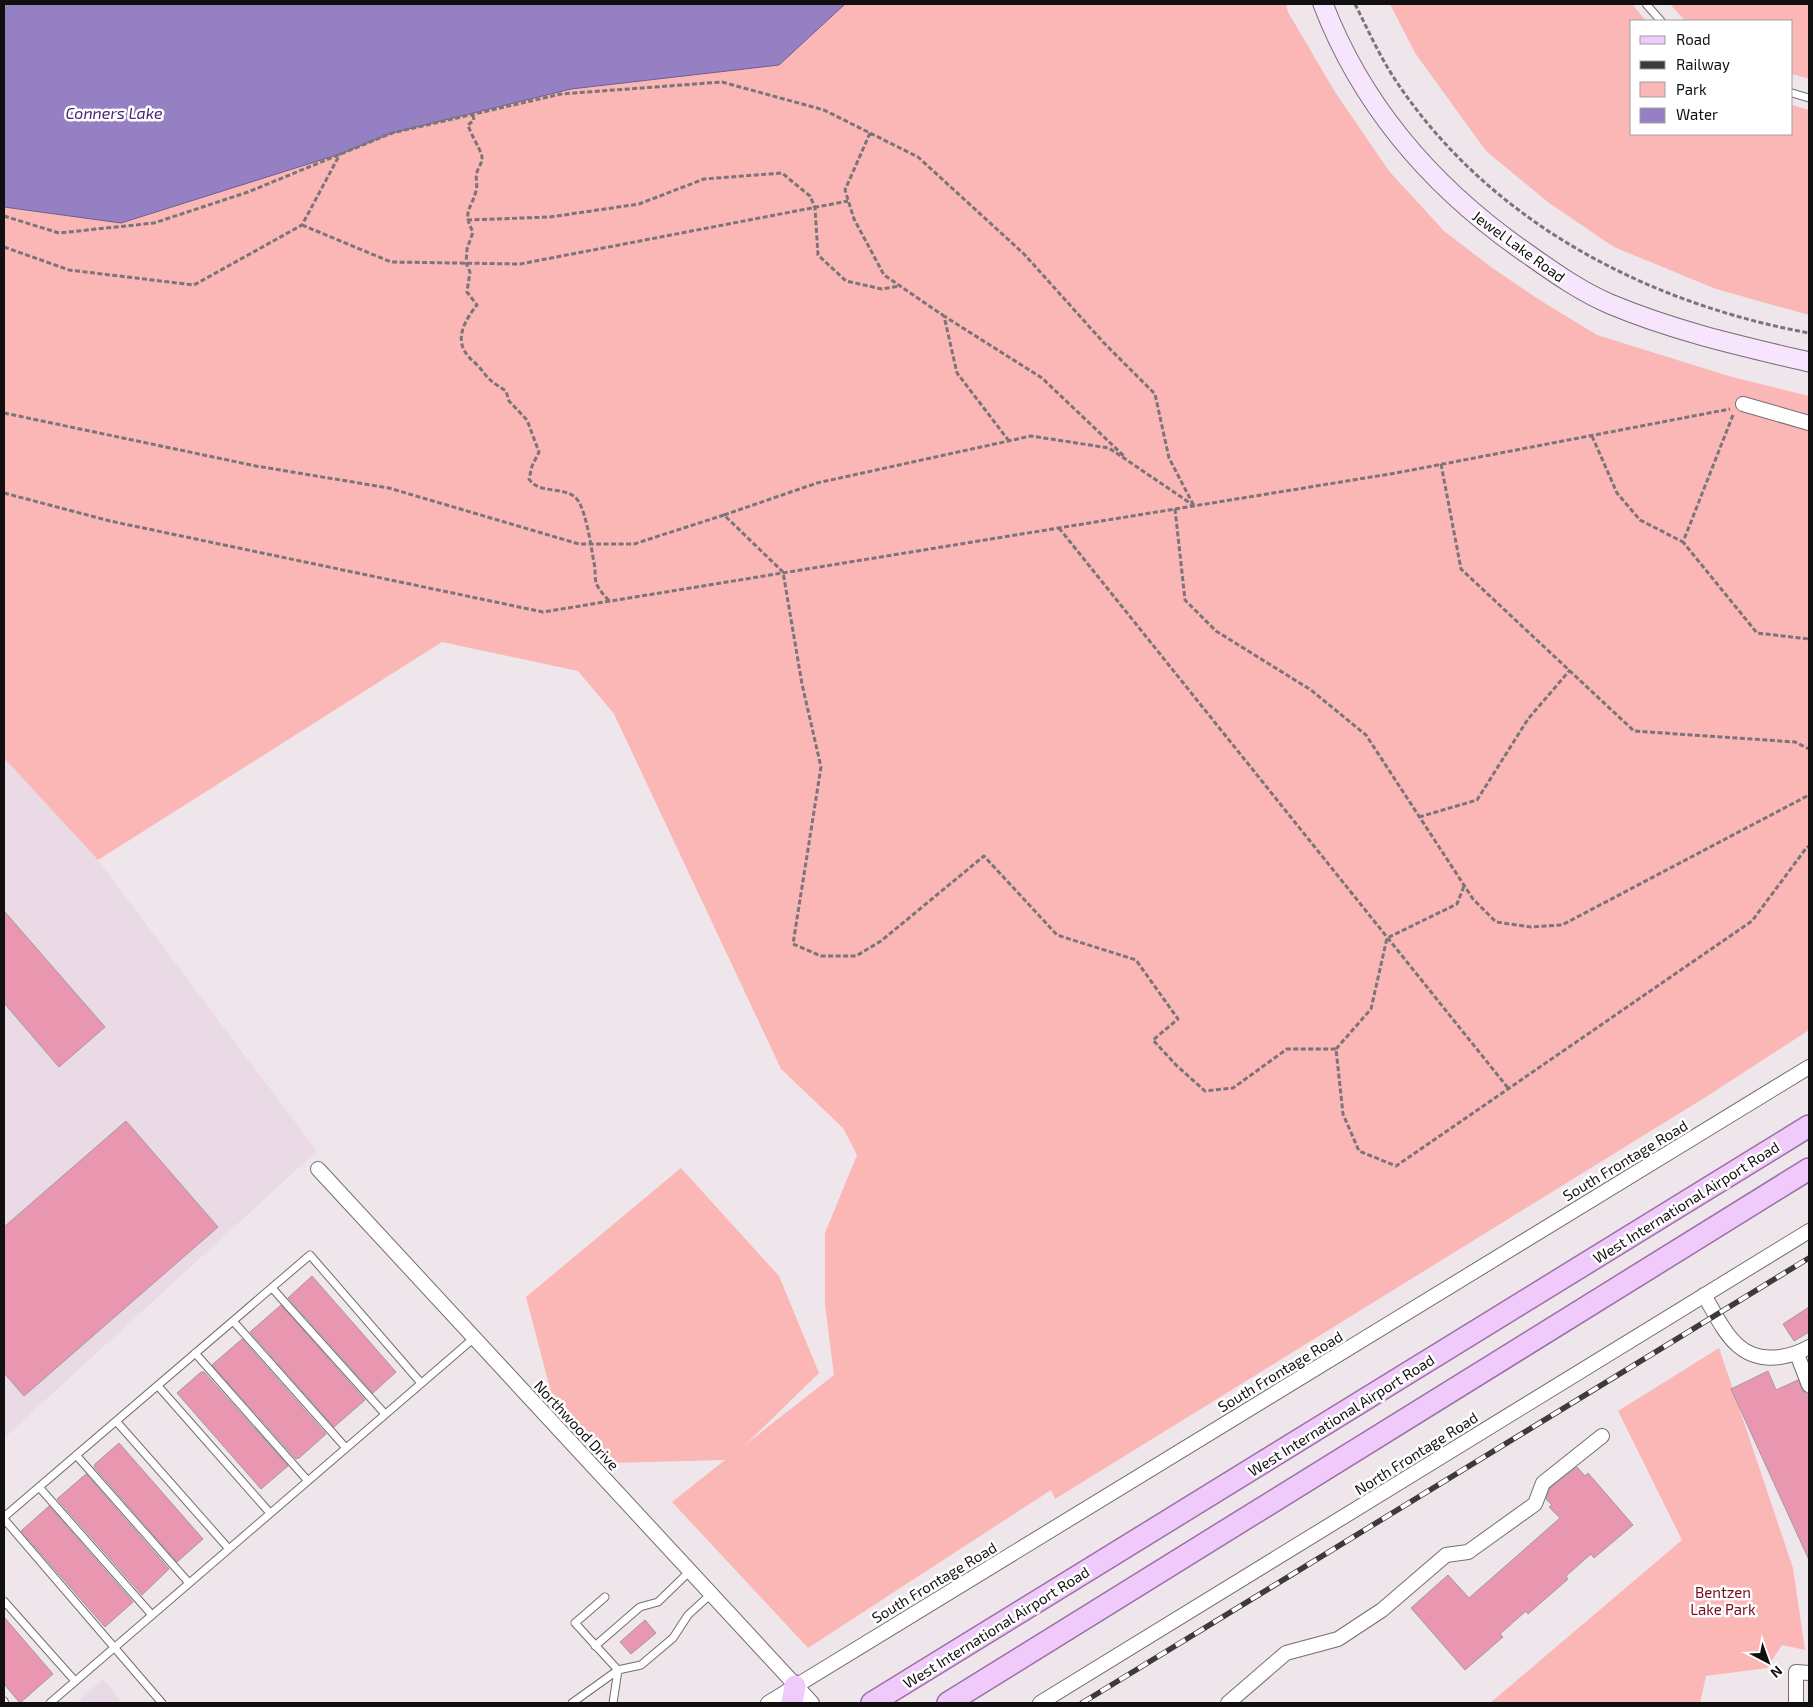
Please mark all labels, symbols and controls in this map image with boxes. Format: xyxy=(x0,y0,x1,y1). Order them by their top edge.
legend xyxy=(1630,20,1793,135)
text: Road xyxy=(1676,30,1711,48)
text: Railway xyxy=(1676,55,1730,73)
text: Park xyxy=(1676,80,1707,98)
water label: Conners Lake xyxy=(65,103,163,122)
text: Water xyxy=(1676,105,1718,123)
street label: Jewel Lake Road xyxy=(1469,206,1569,286)
street label: South Frontage Road xyxy=(1559,1116,1691,1204)
street label: West International Airport Road xyxy=(1590,1137,1782,1267)
street label: South Frontage Road xyxy=(1214,1327,1346,1415)
street label: West International Airport Road xyxy=(1245,1350,1437,1480)
street label: Northwood Drive xyxy=(531,1376,623,1474)
street label: North Frontage Road xyxy=(1351,1408,1481,1498)
street label: South Frontage Road xyxy=(868,1538,1000,1626)
street label: West International Airport Road xyxy=(900,1562,1092,1692)
park label: Bentzen Lake Park xyxy=(1690,1583,1756,1618)
north arrow xyxy=(1743,1637,1793,1687)
text: N xyxy=(1767,1662,1786,1682)

